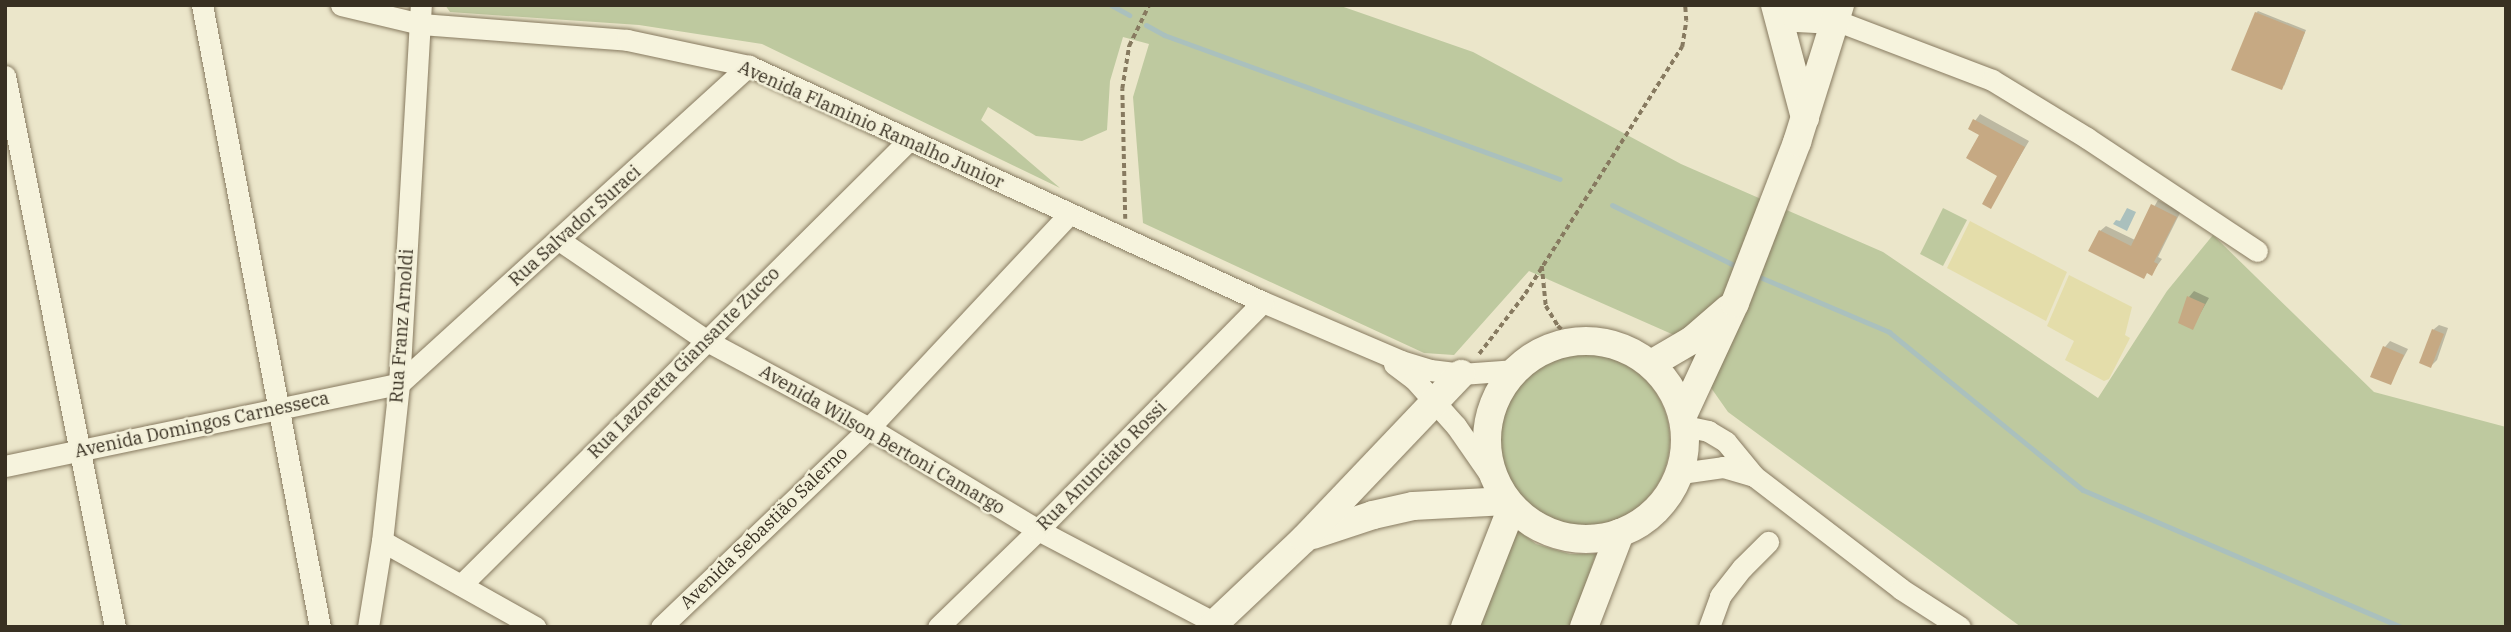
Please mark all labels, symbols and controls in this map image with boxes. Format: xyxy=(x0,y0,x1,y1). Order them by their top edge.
street label: Avenida Flaminio Ramalho Junior xyxy=(735,56,1007,194)
street label: Rua Salvador Suraci xyxy=(505,161,645,291)
street label: Rua Franz Arnoldi xyxy=(386,248,418,404)
street label: Rua Lazoretta Giansante Zucco xyxy=(584,263,784,463)
street label: Avenida Wilson Bertoni Camargo xyxy=(755,361,1009,519)
street label: Avenida Domingos Carnesseca xyxy=(73,387,331,463)
street label: Rua Anunciato Rossi xyxy=(1033,397,1171,535)
street label: Avenida Sebastião Salerno xyxy=(676,442,852,614)

